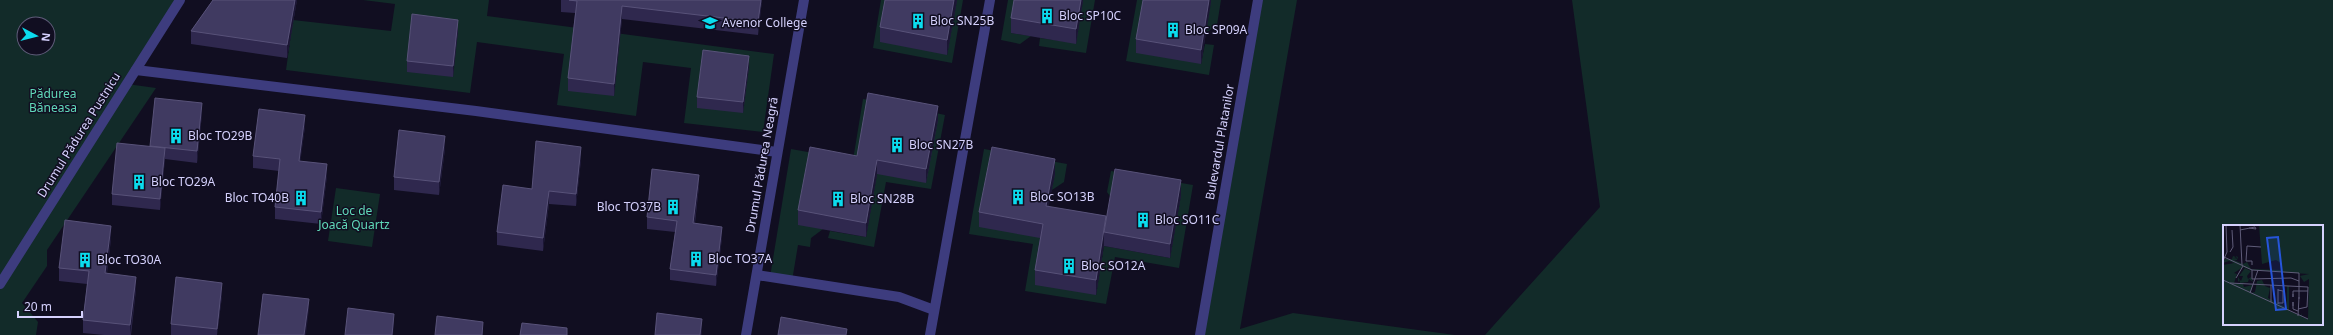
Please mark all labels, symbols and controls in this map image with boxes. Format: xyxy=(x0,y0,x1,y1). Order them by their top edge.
building icon: Bloc SP10C xyxy=(1038,7,1056,25)
place label: Bloc SP10C xyxy=(1059,7,1122,24)
building icon: Bloc SN25B xyxy=(909,12,927,30)
place label: Bloc SN25B xyxy=(930,12,994,29)
school or university icon: Avenor College xyxy=(701,14,719,32)
place label: Avenor College xyxy=(722,14,807,31)
north arrow xyxy=(16,16,56,56)
building icon: Bloc SP09A xyxy=(1164,21,1182,39)
place label: Bloc SP09A xyxy=(1185,21,1248,38)
text: N xyxy=(38,32,54,43)
street label: Drumul Pădurea Pustnicu xyxy=(33,69,124,201)
street label: Bulevardul Platanilor xyxy=(1201,83,1238,201)
park label: Pădurea Băneasa xyxy=(29,85,77,116)
street label: Drumul Pădurea Neagră xyxy=(741,96,782,234)
building icon: Bloc TO29B xyxy=(167,127,185,145)
place label: Bloc TO29B xyxy=(188,127,253,144)
building icon: Bloc SN27B xyxy=(888,136,906,154)
place label: Bloc SN27B xyxy=(909,136,973,153)
building icon: Bloc TO29A xyxy=(130,173,148,191)
place label: Bloc TO29A xyxy=(151,173,216,190)
building icon: Bloc SO13B xyxy=(1009,188,1027,206)
place label: Bloc SO13B xyxy=(1030,188,1095,205)
place label: Bloc TO40B xyxy=(225,189,289,206)
building icon: Bloc TO40B xyxy=(292,189,310,207)
building icon: Bloc SN28B xyxy=(829,190,847,208)
place label: Bloc SN28B xyxy=(850,190,914,207)
place label: Bloc TO37B xyxy=(597,198,661,215)
building icon: Bloc TO37B xyxy=(664,198,682,216)
park label: Loc de Joacă Quartz xyxy=(317,202,390,233)
building icon: Bloc SO11C xyxy=(1134,211,1152,229)
place label: Bloc SO11C xyxy=(1155,211,1220,228)
inset map xyxy=(2223,225,2323,325)
building icon: Bloc TO37A xyxy=(687,250,705,268)
place label: Bloc TO37A xyxy=(708,250,773,267)
building icon: Bloc TO30A xyxy=(76,251,94,269)
place label: Bloc TO30A xyxy=(97,251,162,268)
building icon: Bloc SO12A xyxy=(1060,257,1078,275)
place label: Bloc SO12A xyxy=(1081,257,1146,274)
scale bar xyxy=(18,293,82,319)
text: 20 m xyxy=(24,298,52,315)

